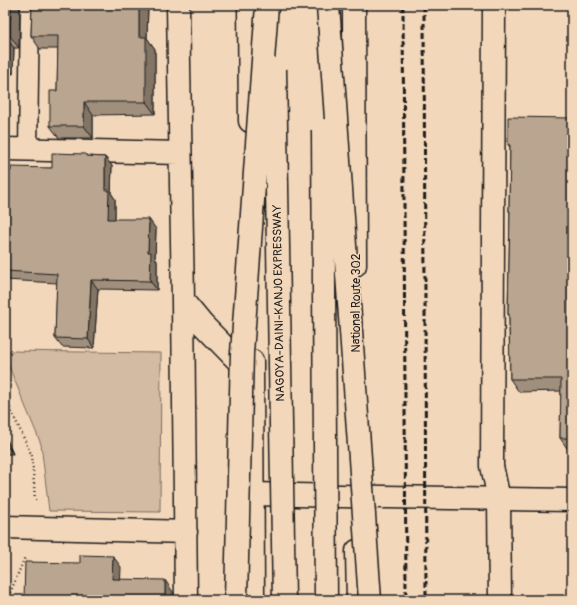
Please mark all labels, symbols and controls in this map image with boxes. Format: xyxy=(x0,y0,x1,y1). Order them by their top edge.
street label: NAGOYA-DAINI-KANJO EXPRESSWAY xyxy=(270,204,288,402)
street label: National Route 302 xyxy=(349,253,364,352)

